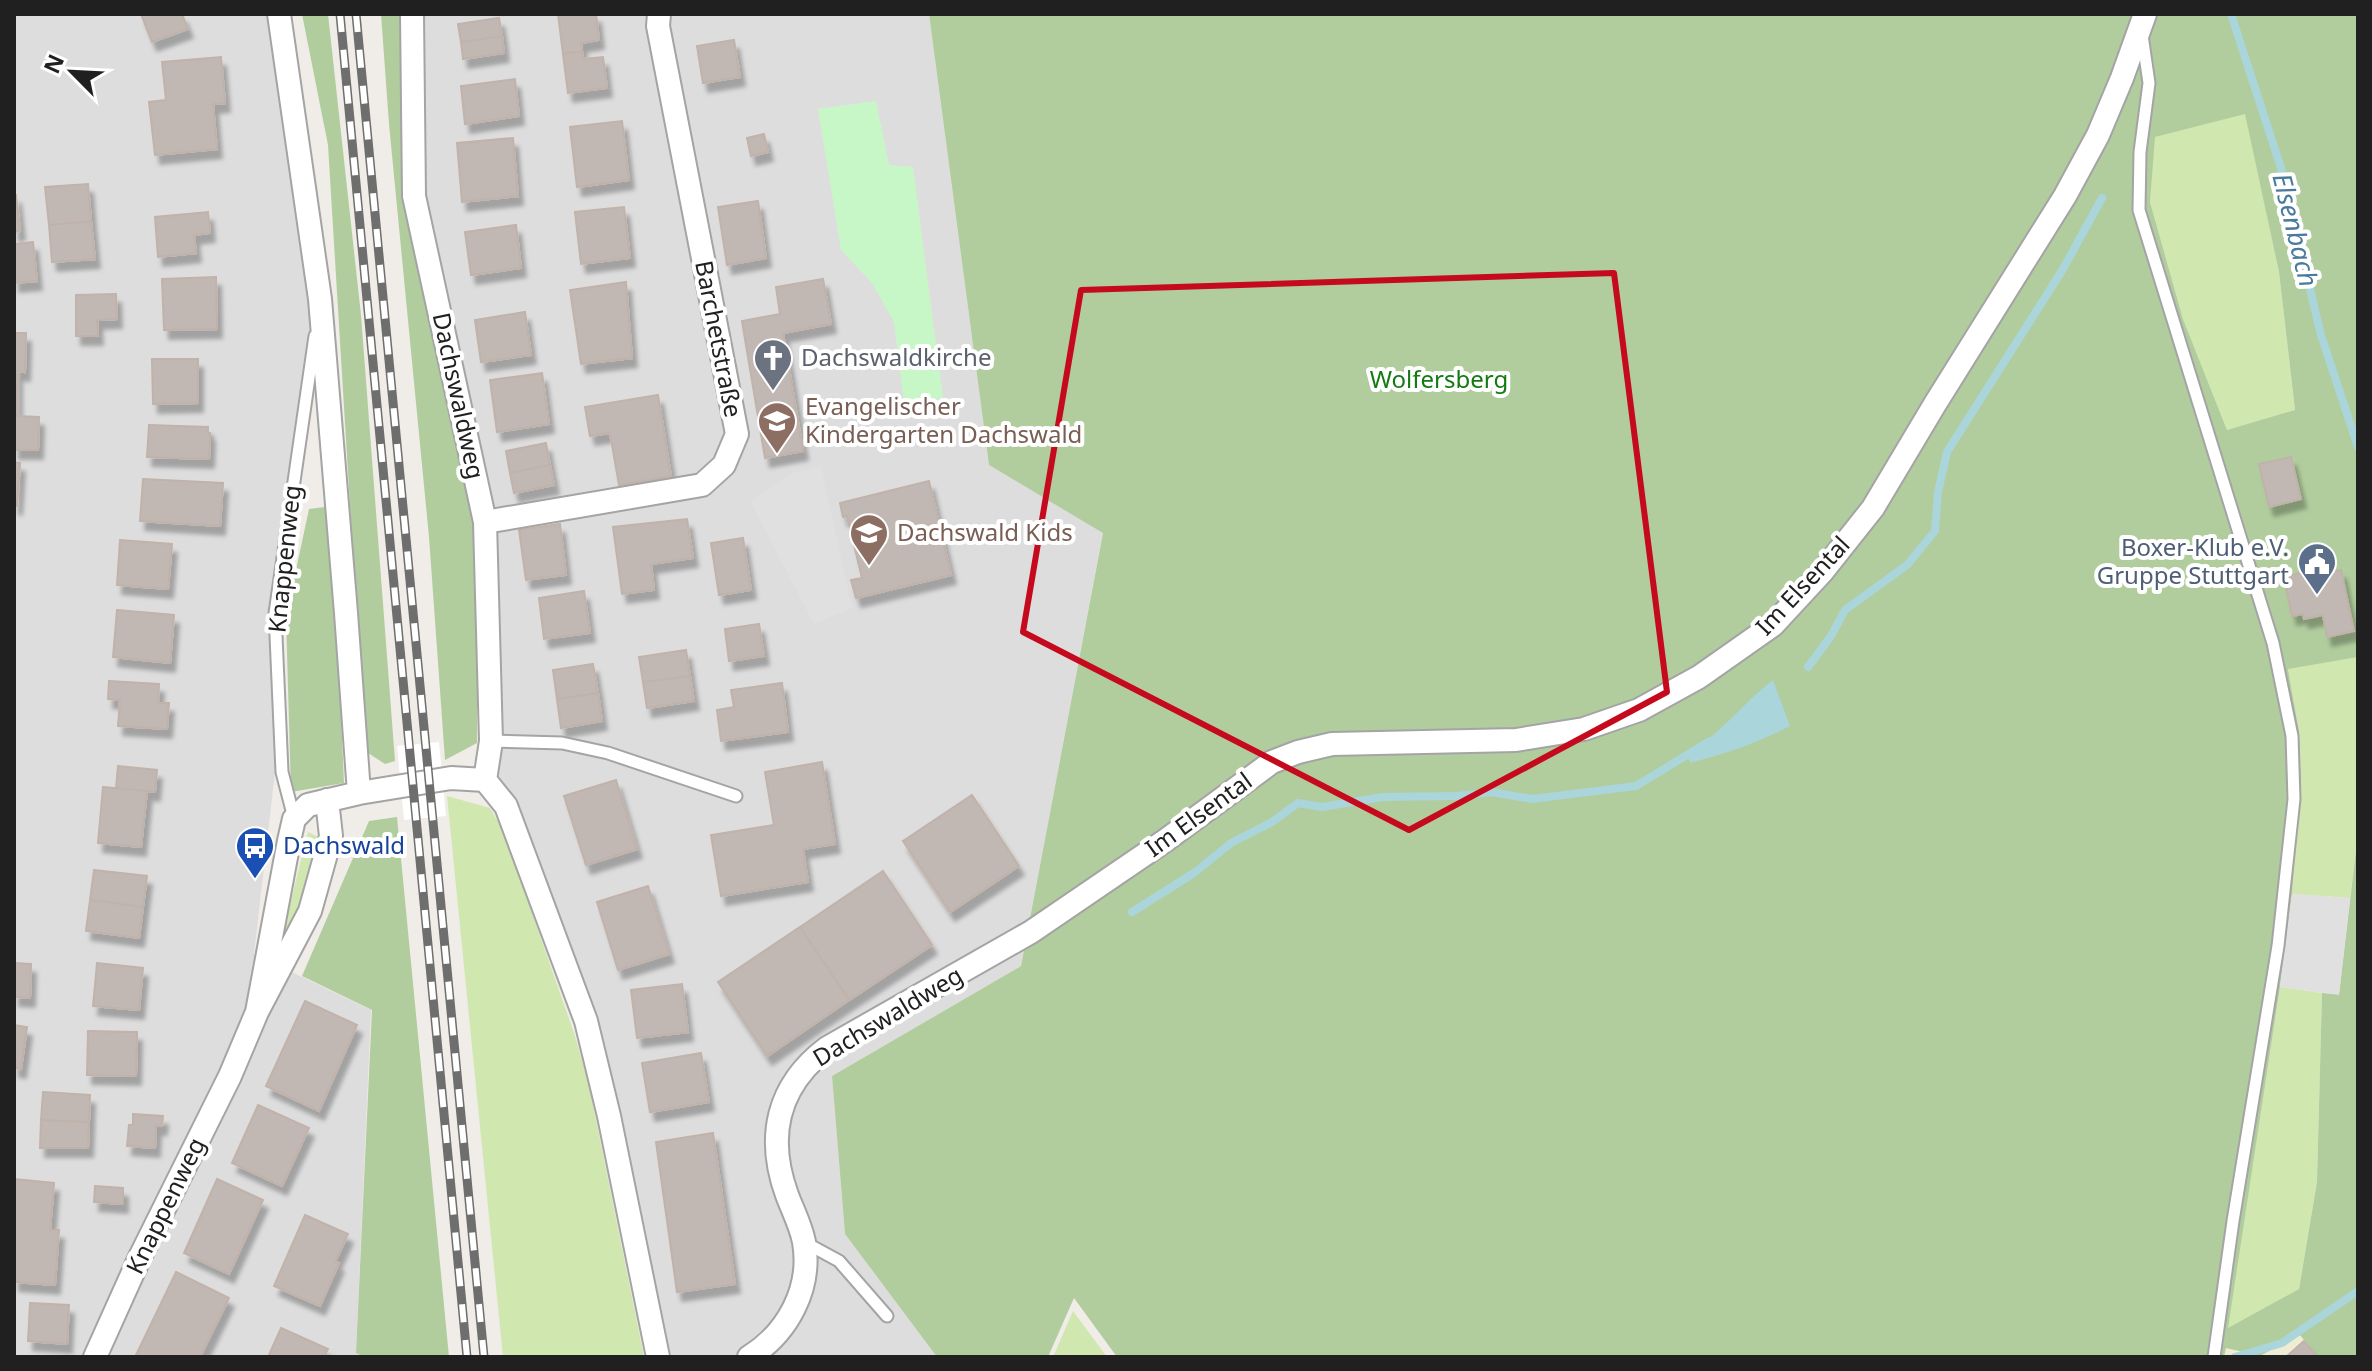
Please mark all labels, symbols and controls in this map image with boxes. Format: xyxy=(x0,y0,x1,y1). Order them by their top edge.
north arrow xyxy=(32,32,112,112)
text: N xyxy=(35,49,70,78)
water label: Elsenbach xyxy=(2264,169,2327,290)
street label: Barchetstraße xyxy=(688,258,751,420)
street label: Dachswaldweg xyxy=(426,309,493,482)
church icon: Dachswaldkirche xyxy=(752,337,794,392)
place label: Dachswaldkirche xyxy=(801,340,991,373)
park label: Wolfersberg xyxy=(1370,362,1508,395)
place label: Evangelischer Kindergarten Dachswald xyxy=(805,389,1082,450)
school or university icon: Evangelischer Kindergarten Dachswald xyxy=(756,400,798,455)
street label: Knappenweg xyxy=(259,483,308,634)
school or university icon: Dachswald Kids xyxy=(848,512,890,567)
place label: Dachswald Kids xyxy=(897,515,1073,548)
street label: Im Elsental xyxy=(1747,528,1856,642)
place label: Boxer-Klub e.V. Gruppe Stuttgart xyxy=(2097,530,2289,591)
public building icon: Boxer-Klub e.V. Gruppe Stuttgart xyxy=(2296,541,2338,596)
street label: Im Elsental xyxy=(1138,764,1258,864)
bus stop icon: Dachswald xyxy=(234,825,276,880)
place label: Dachswald xyxy=(283,828,405,861)
street label: Dachswaldweg xyxy=(806,958,968,1073)
street label: Knappenweg xyxy=(117,1132,212,1279)

